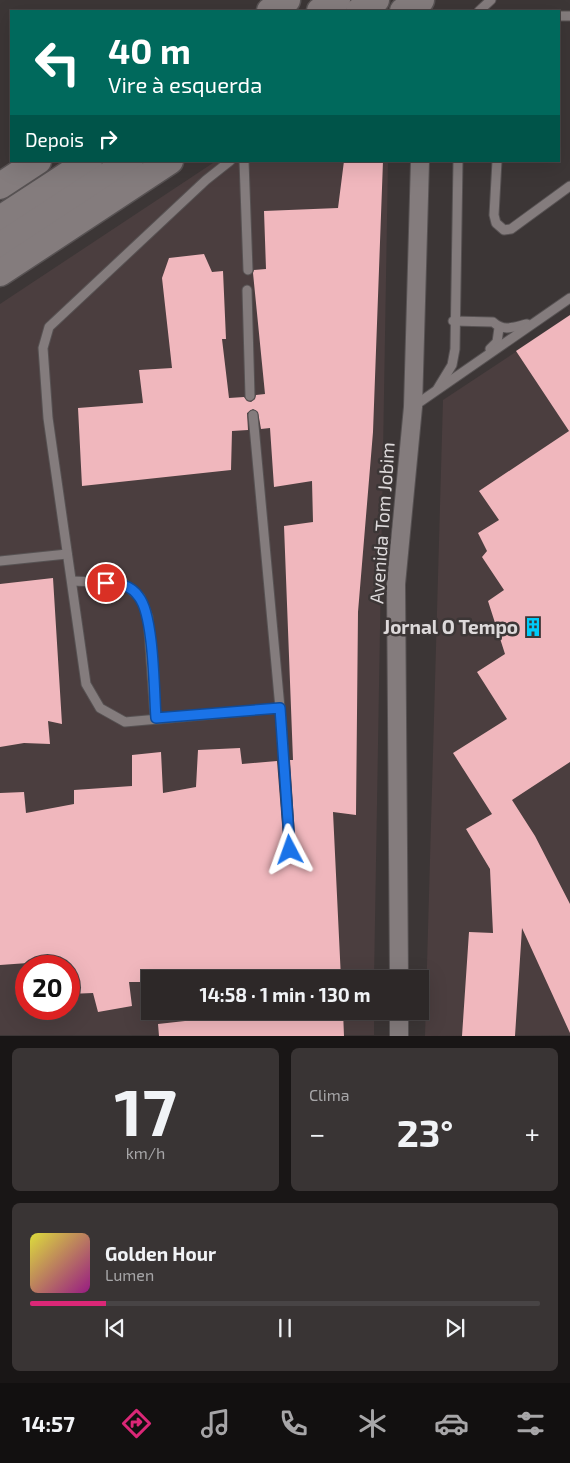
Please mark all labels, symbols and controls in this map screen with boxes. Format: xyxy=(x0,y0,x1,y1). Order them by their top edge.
text: 40 m xyxy=(108,29,191,71)
icon: left xyxy=(25,30,90,95)
text: Vire à esquerda xyxy=(108,71,262,97)
icon: right xyxy=(94,125,122,153)
text: Depois xyxy=(25,128,84,151)
street label: Avenida Tom Jobim xyxy=(364,441,399,605)
pin xyxy=(85,562,127,604)
icon: arrive xyxy=(92,569,120,597)
place label: Jornal O Tempo xyxy=(383,615,518,638)
building icon: Jornal O Tempo xyxy=(522,616,544,638)
position arrow xyxy=(263,823,315,875)
speed limit sign: 20 xyxy=(15,955,80,1020)
text: 14:58 · 1 min · 130 m xyxy=(199,983,371,1006)
text: 17 xyxy=(114,1071,177,1149)
text: Clima xyxy=(309,1085,350,1104)
text: 23° xyxy=(397,1109,453,1155)
text: − xyxy=(309,1116,325,1150)
text: + xyxy=(525,1116,540,1150)
text: km/h xyxy=(126,1143,165,1162)
text: Golden Hour xyxy=(105,1242,216,1265)
text: Lumen xyxy=(105,1265,154,1284)
icon: previous xyxy=(101,1314,129,1342)
icon: pause xyxy=(271,1314,299,1342)
icon: next xyxy=(441,1314,469,1342)
icon: directions xyxy=(119,1406,154,1441)
icon: music xyxy=(198,1406,233,1441)
icon: phone xyxy=(276,1406,311,1441)
icon: climate xyxy=(355,1406,390,1441)
icon: car xyxy=(434,1406,469,1441)
icon: filters xyxy=(513,1406,548,1441)
text: 14:57 xyxy=(22,1410,75,1436)

